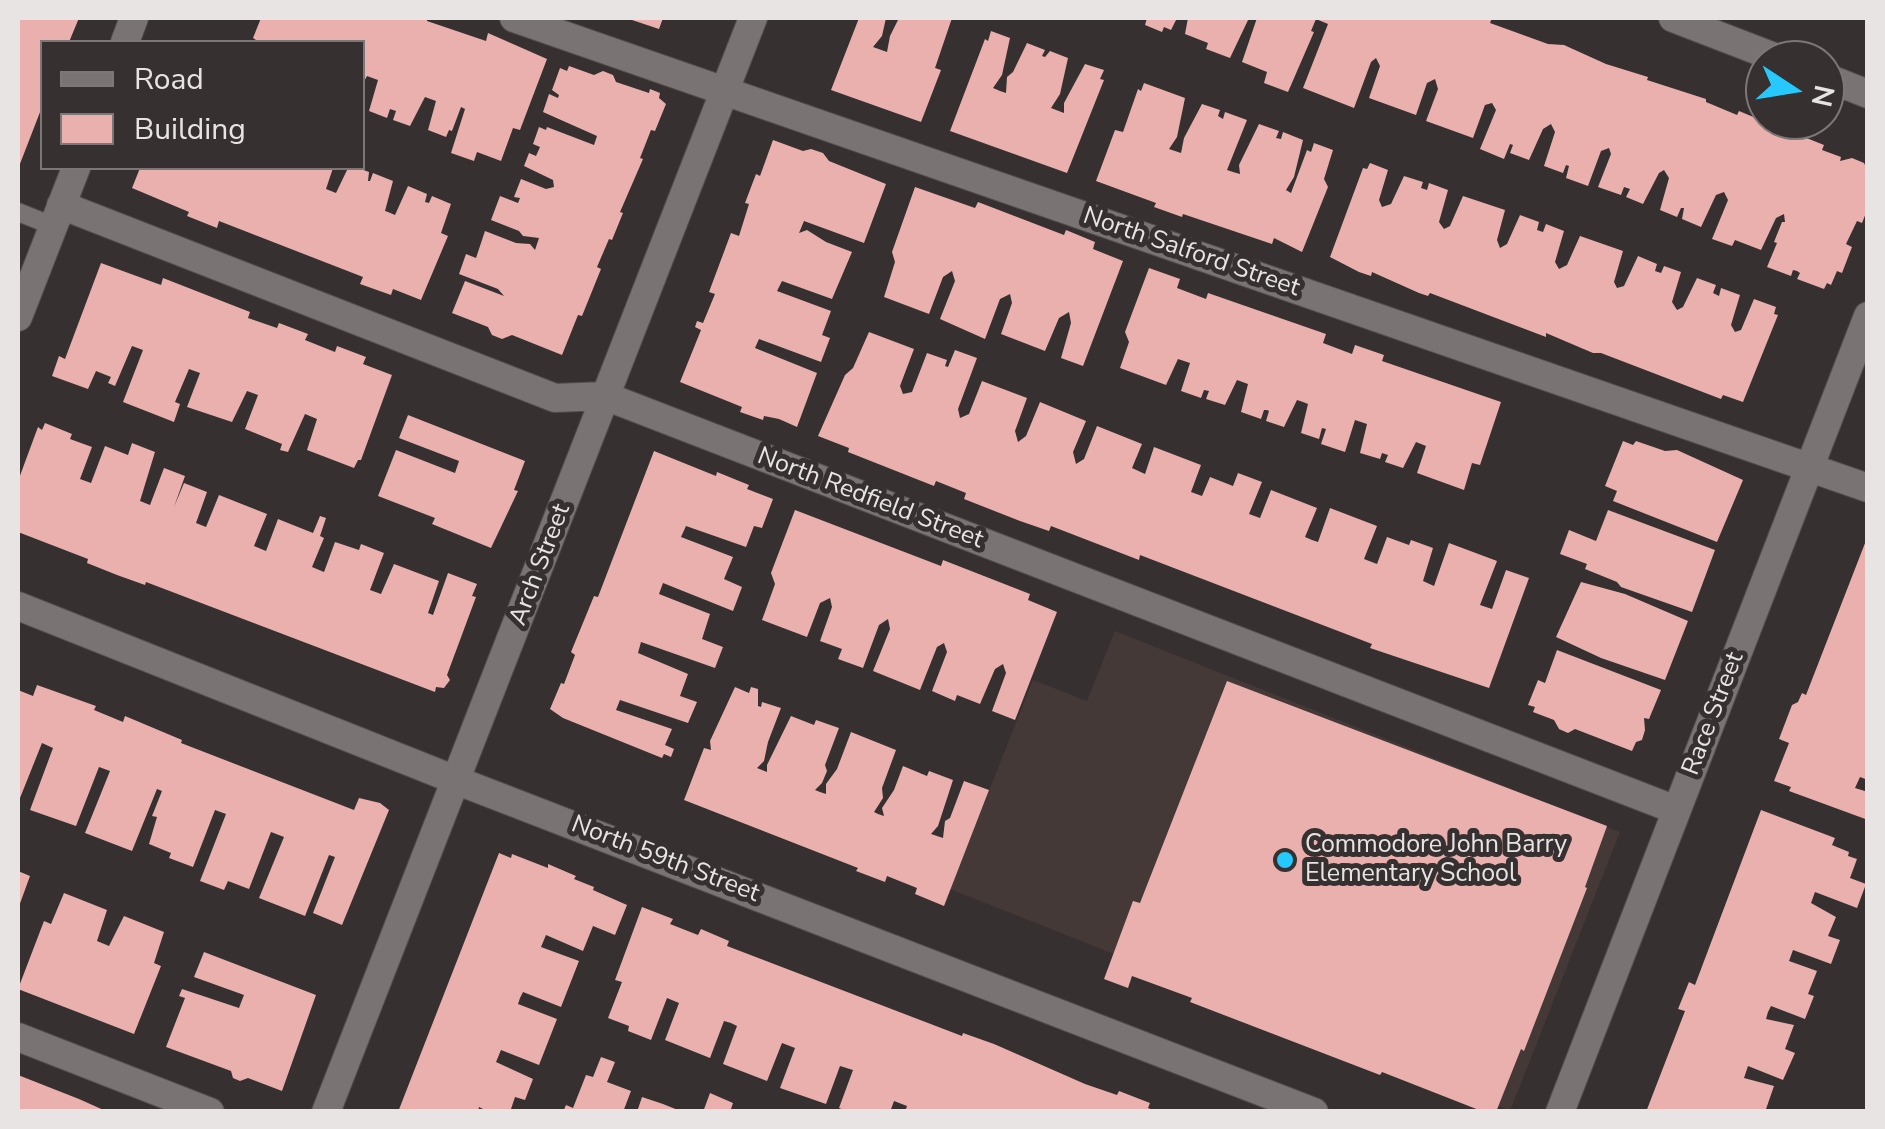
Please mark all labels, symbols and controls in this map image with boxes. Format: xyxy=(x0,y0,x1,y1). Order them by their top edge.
legend xyxy=(40,40,365,170)
north arrow xyxy=(1745,40,1845,140)
text: Road xyxy=(134,59,204,100)
text: N xyxy=(1802,82,1843,110)
text: Building xyxy=(134,109,246,150)
street label: North Salford Street xyxy=(1079,202,1303,304)
street label: North Redfield Street xyxy=(753,442,987,556)
street label: Arch Street xyxy=(504,500,578,630)
street label: Race Street xyxy=(1677,648,1751,780)
street label: North 59th Street xyxy=(567,810,763,910)
place label: Commodore John Barry Elementary School xyxy=(1305,831,1567,890)
marker: Commodore John Barry Elementary School xyxy=(1274,849,1296,871)

